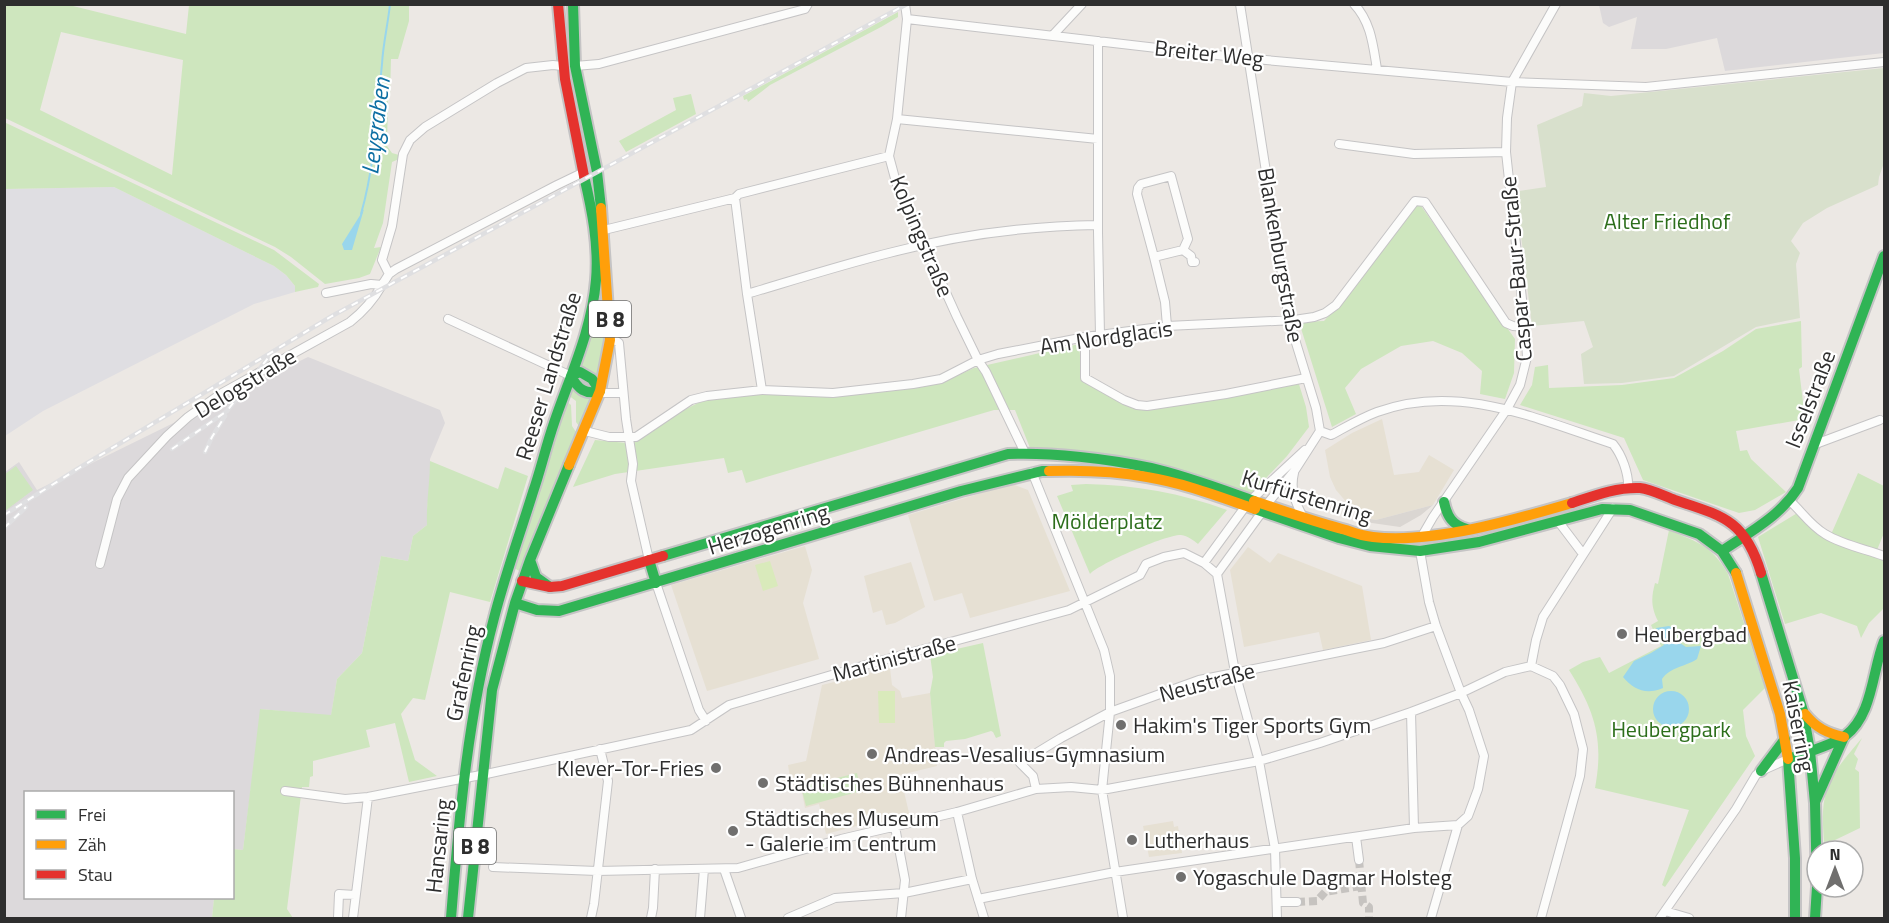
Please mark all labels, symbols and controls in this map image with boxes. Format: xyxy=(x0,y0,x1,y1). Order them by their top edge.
street label: Breiter Weg xyxy=(1153,30,1265,76)
water label: Leygraben xyxy=(351,75,399,176)
street label: Blankenburgstraße xyxy=(1249,165,1313,345)
street label: Kolpingstraße xyxy=(881,170,963,302)
street label: Caspar-Baur-Straße xyxy=(1491,175,1541,363)
park label: Alter Friedhof xyxy=(1604,204,1731,238)
street label: Reeser Landstraße xyxy=(506,287,590,465)
road number: B 8 xyxy=(589,301,631,337)
street label: Am Nordglacis xyxy=(1037,311,1175,363)
street label: Delogstraße xyxy=(188,339,302,427)
street label: Isselstraße xyxy=(1776,345,1844,453)
street label: Kurfürstenring xyxy=(1238,460,1376,532)
street label: Herzogenring xyxy=(703,494,833,564)
park label: Mölderplatz xyxy=(1052,504,1162,538)
place label: Heubergbad xyxy=(1634,617,1747,651)
street label: Grafenring xyxy=(436,622,490,724)
street label: Martinistraße xyxy=(828,625,960,691)
marker: Heubergbad xyxy=(1615,627,1629,641)
street label: Neustraße xyxy=(1155,653,1259,711)
street label: Kaiserring xyxy=(1773,677,1825,775)
place label: Hakim's Tiger Sports Gym xyxy=(1133,708,1371,742)
park label: Heubergpark xyxy=(1611,712,1731,746)
marker: Hakim's Tiger Sports Gym xyxy=(1114,718,1128,732)
place label: Andreas-Vesalius-Gymnasium xyxy=(884,737,1165,771)
marker: Andreas-Vesalius-Gymnasium xyxy=(865,747,879,761)
place label: Klever-Tor-Fries xyxy=(557,751,704,785)
marker: Klever-Tor-Fries xyxy=(709,761,723,775)
place label: Städtisches Bühnenhaus xyxy=(775,766,1004,800)
marker: Städtisches Bühnenhaus xyxy=(756,776,770,790)
legend xyxy=(24,791,234,899)
street label: Hansaring xyxy=(416,797,460,895)
text: Frei xyxy=(78,801,106,828)
place label: Städtisches Museum - Galerie im Centrum xyxy=(745,801,939,860)
place label: Lutherhaus xyxy=(1144,823,1249,857)
marker: Städtisches Museum - Galerie im Centrum xyxy=(726,824,740,838)
road number: B 8 xyxy=(454,828,496,864)
text: Zäh xyxy=(78,831,106,858)
marker: Lutherhaus xyxy=(1125,833,1139,847)
north arrow xyxy=(1805,839,1865,899)
text: N xyxy=(1829,842,1841,866)
place label: Yogaschule Dagmar Holsteg xyxy=(1193,860,1452,894)
text: Stau xyxy=(78,861,113,888)
marker: Yogaschule Dagmar Holsteg xyxy=(1174,870,1188,884)

